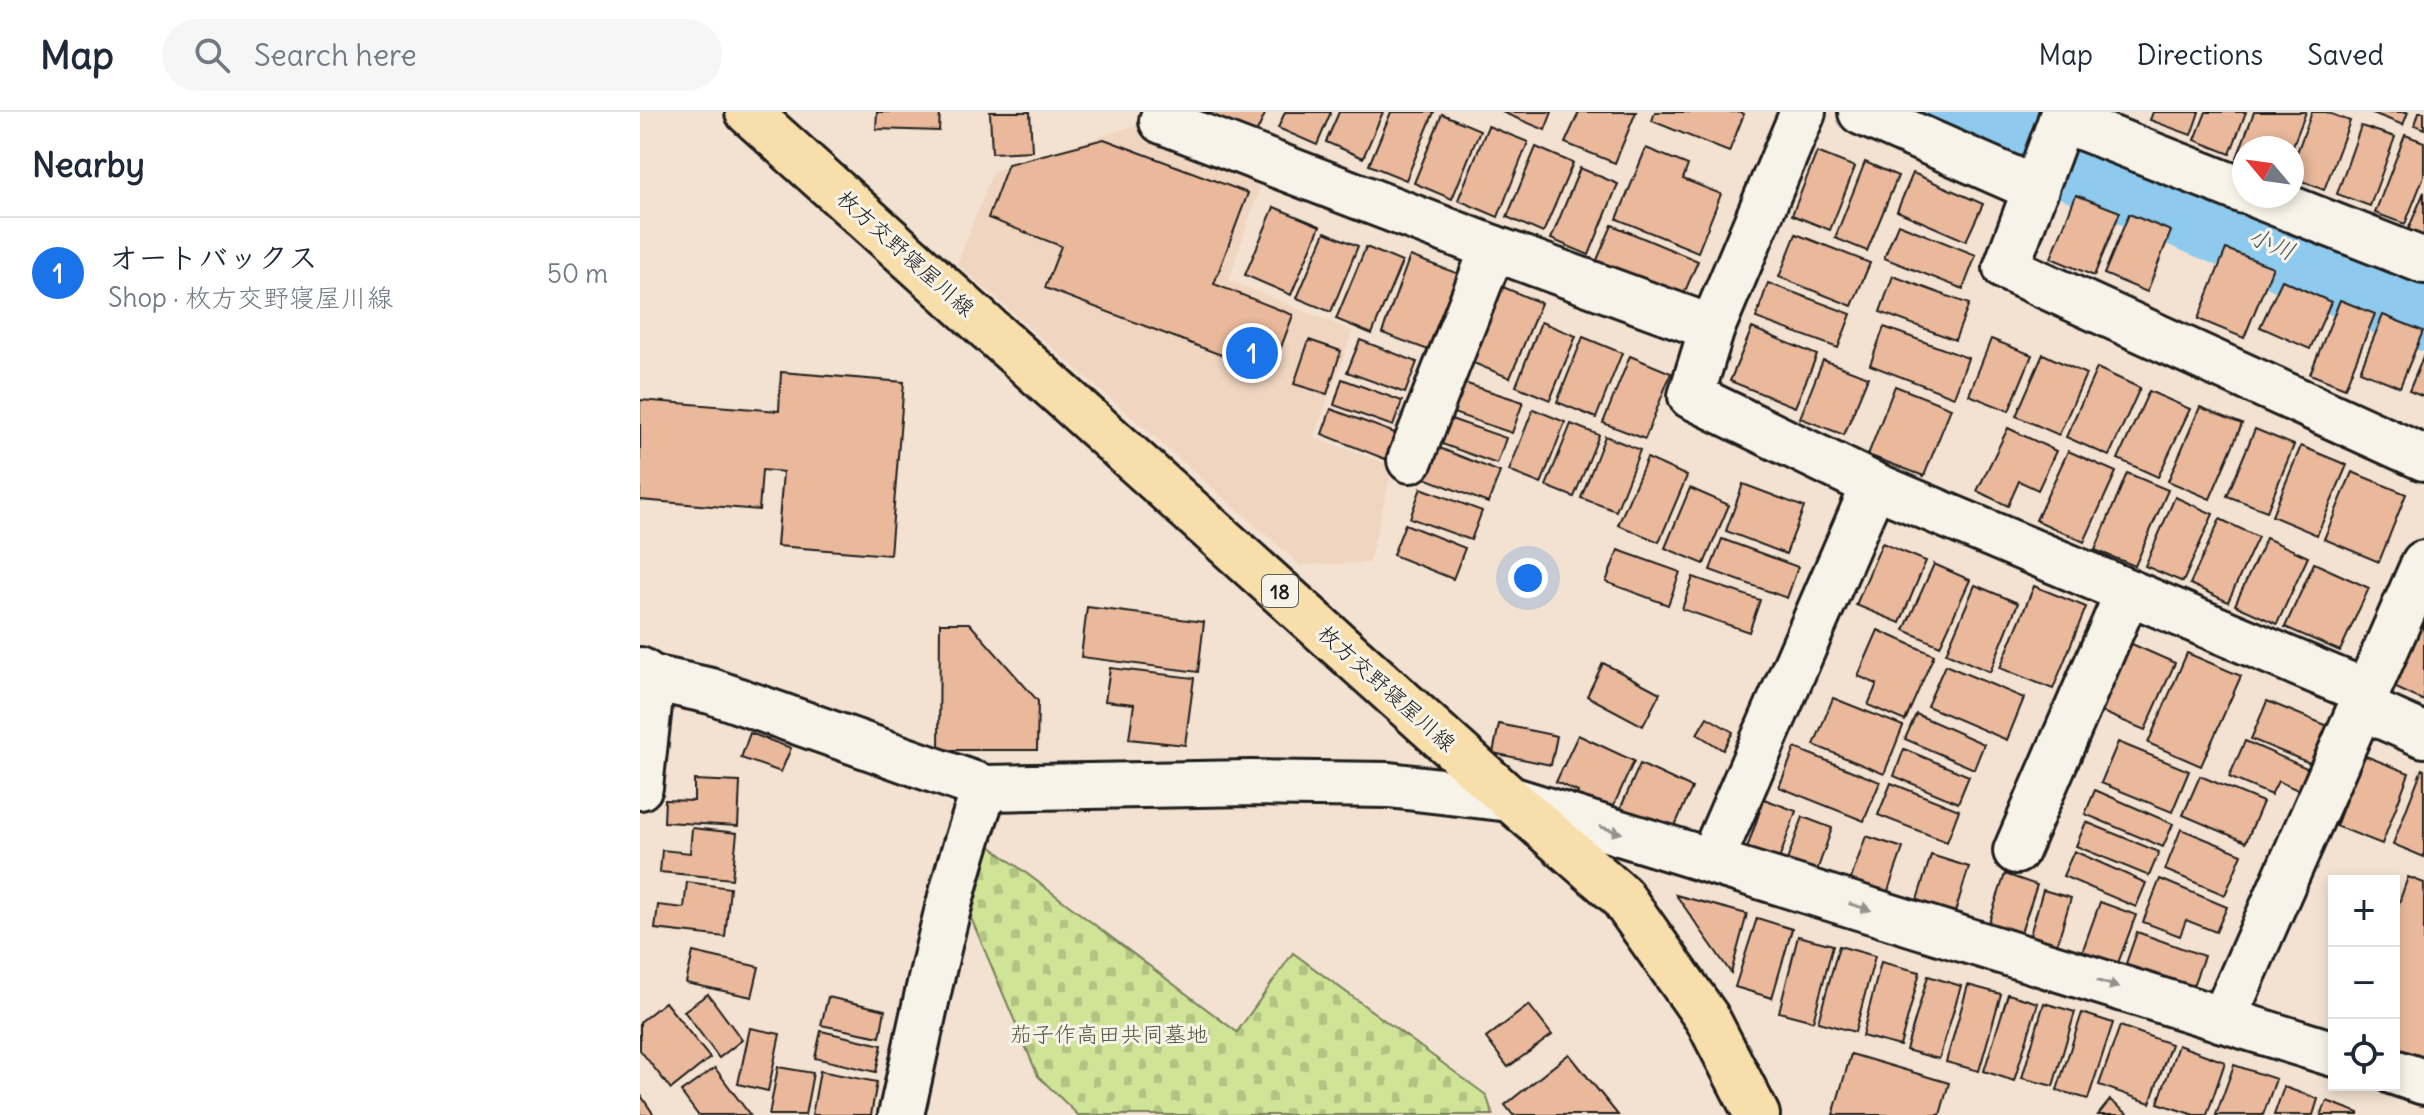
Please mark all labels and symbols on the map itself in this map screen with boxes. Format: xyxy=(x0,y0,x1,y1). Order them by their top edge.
north arrow xyxy=(2232,136,2304,208)
street label: 枚方交野寝屋川線 xyxy=(831,184,981,322)
water label: 小川 xyxy=(2244,220,2300,266)
pin: 1 xyxy=(1226,323,1278,383)
your location xyxy=(1508,558,1548,598)
road number: 18 xyxy=(1262,575,1298,607)
street label: 枚方交野寝屋川線 xyxy=(1312,619,1462,757)
one-way arrow xyxy=(1600,824,1624,837)
one-way arrow xyxy=(1848,901,1872,914)
one-way arrow xyxy=(2096,978,2120,991)
park label: 茄子作高田共同墓地 xyxy=(1010,1020,1208,1048)

